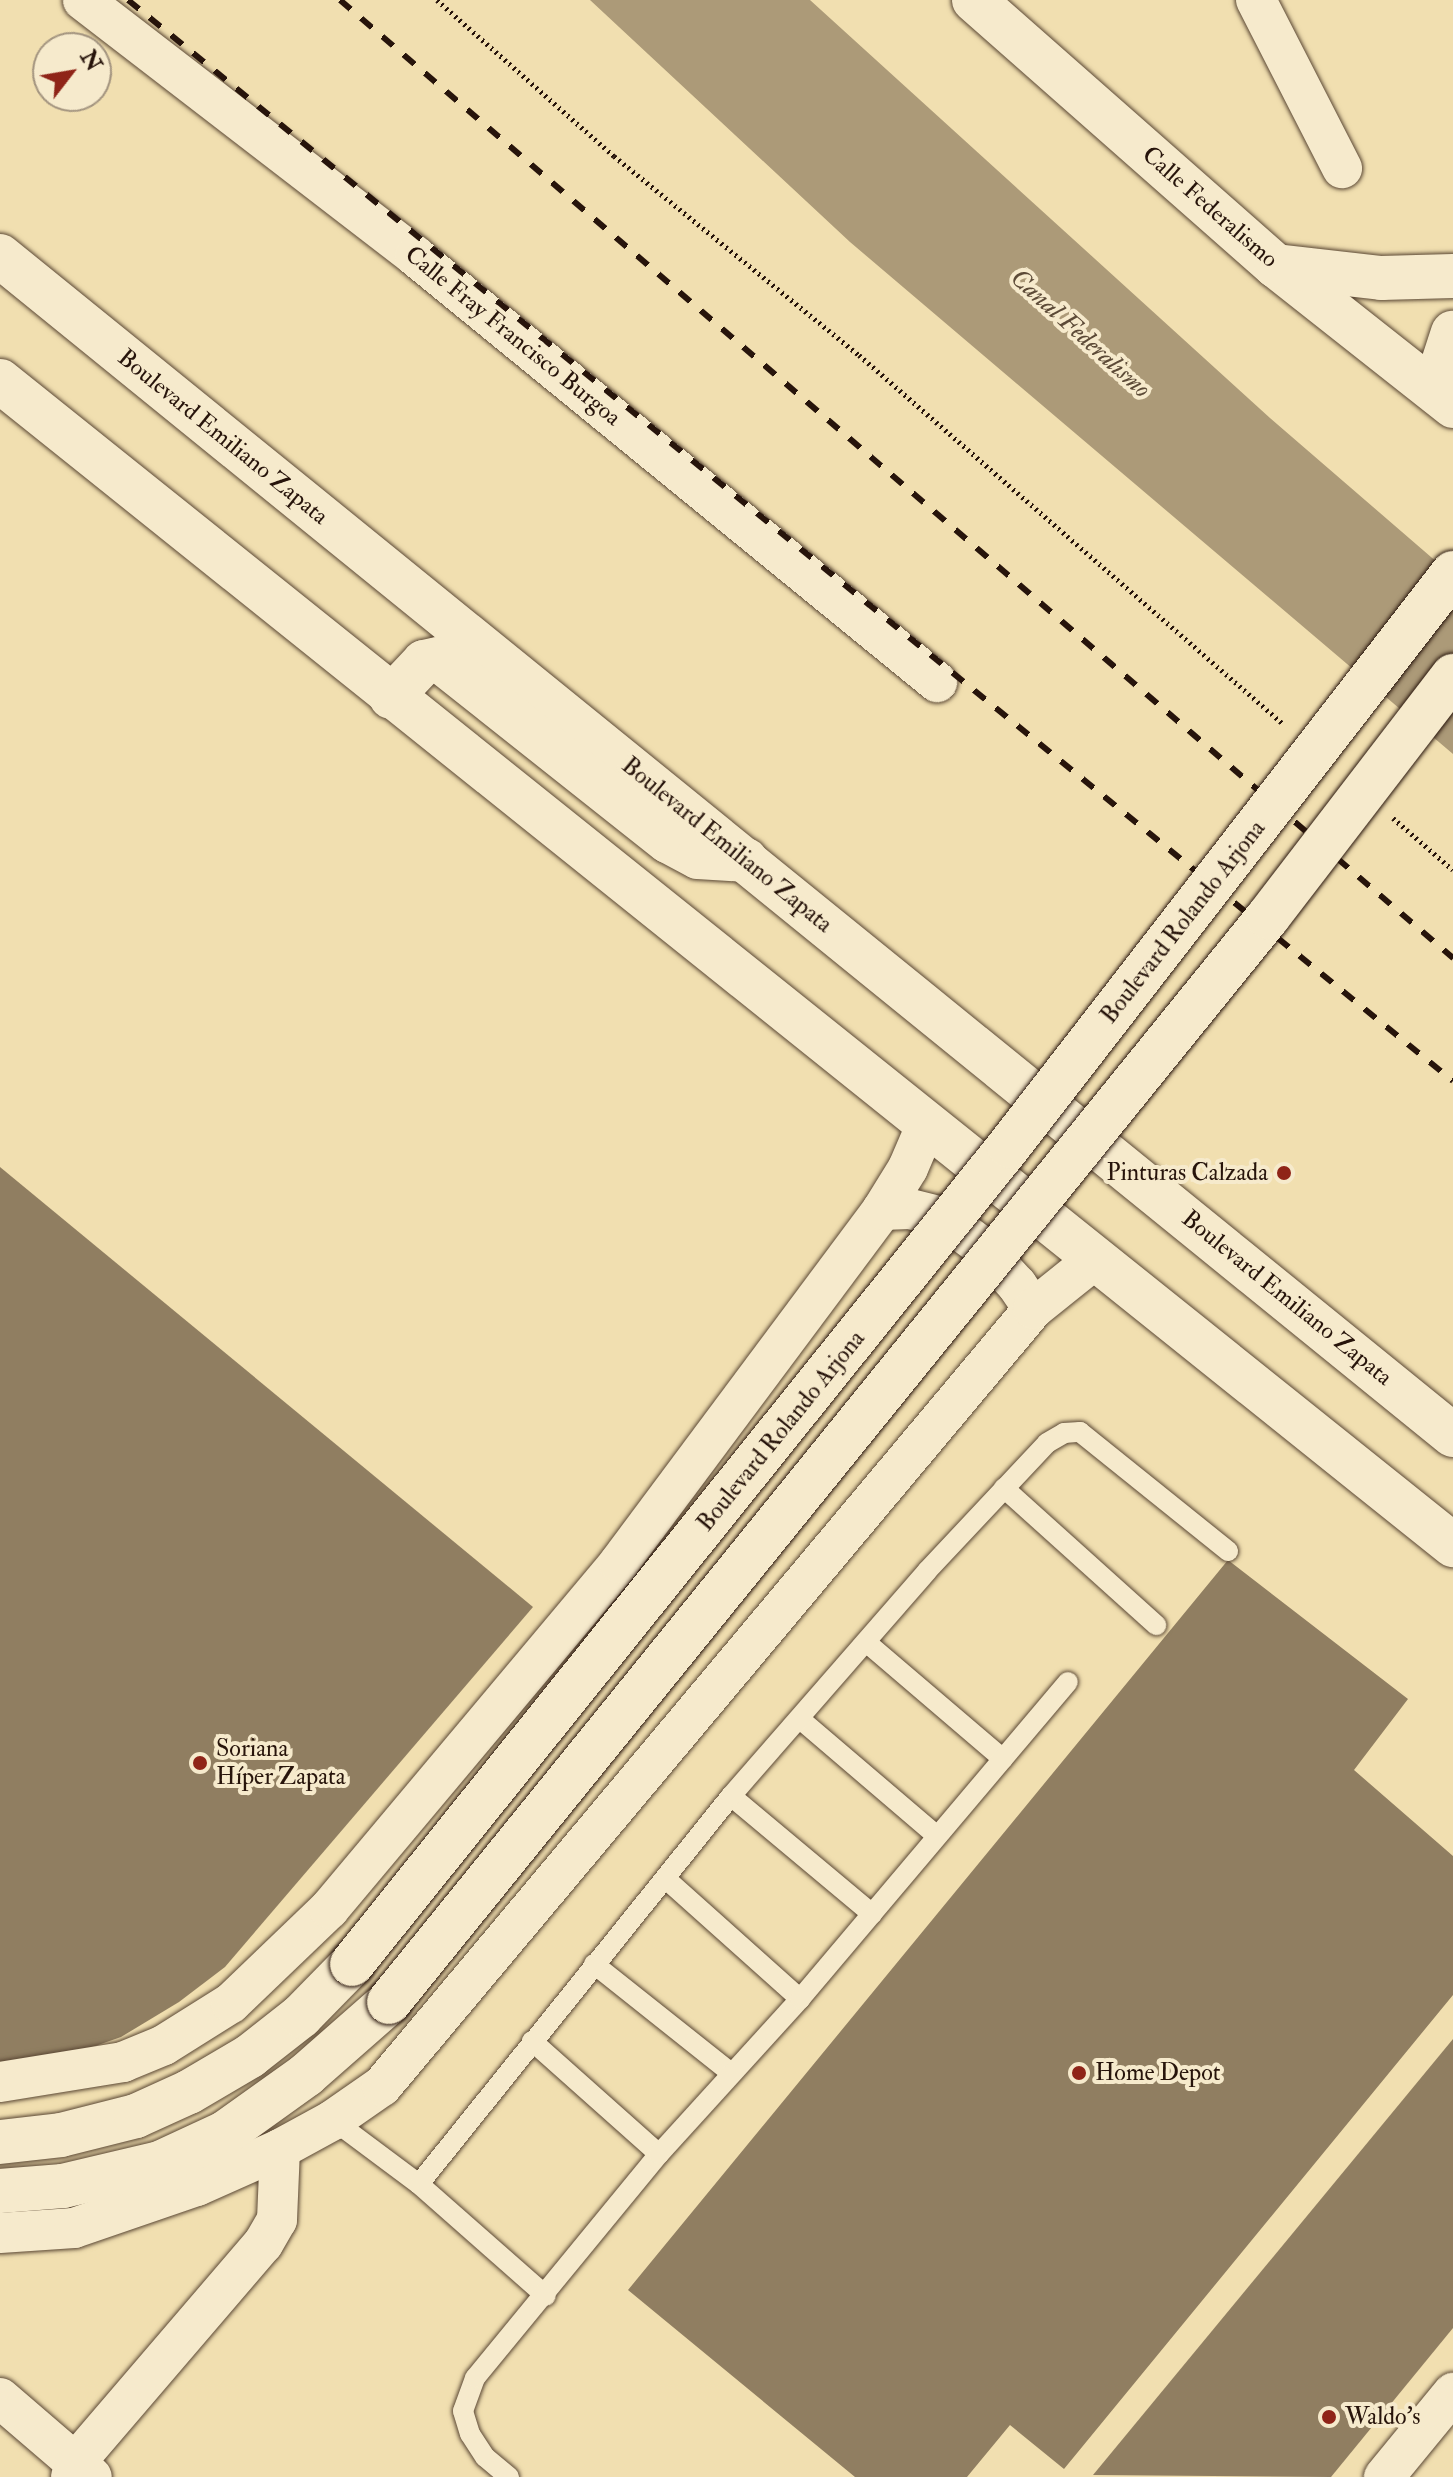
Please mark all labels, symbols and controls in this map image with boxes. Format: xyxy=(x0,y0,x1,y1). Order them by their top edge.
north arrow xyxy=(32,32,112,112)
text: N xyxy=(74,45,108,76)
street label: Calle Federalismo xyxy=(1136,140,1284,274)
street label: Calle Fray Francisco Burgoa xyxy=(399,240,627,432)
water label: Canal Federalismo xyxy=(1003,263,1157,405)
street label: Boulevard Emiliano Zapata xyxy=(112,343,334,531)
street label: Boulevard Emiliano Zapata xyxy=(616,751,838,939)
street label: Boulevard Rolando Arjona xyxy=(1095,815,1271,1029)
place label: Pinturas Calzada xyxy=(1107,1159,1268,1187)
marker: Pinturas Calzada xyxy=(1275,1164,1293,1182)
street label: Boulevard Emiliano Zapata xyxy=(1176,1204,1398,1392)
street label: Boulevard Rolando Arjona xyxy=(691,1325,871,1537)
place label: Soriana Híper Zapata xyxy=(216,1735,346,1791)
marker: Soriana Híper Zapata xyxy=(191,1754,209,1772)
place label: Home Depot xyxy=(1095,2059,1221,2087)
marker: Home Depot xyxy=(1070,2064,1088,2082)
place label: Waldo's xyxy=(1345,2403,1421,2431)
marker: Waldo's xyxy=(1320,2408,1338,2426)

